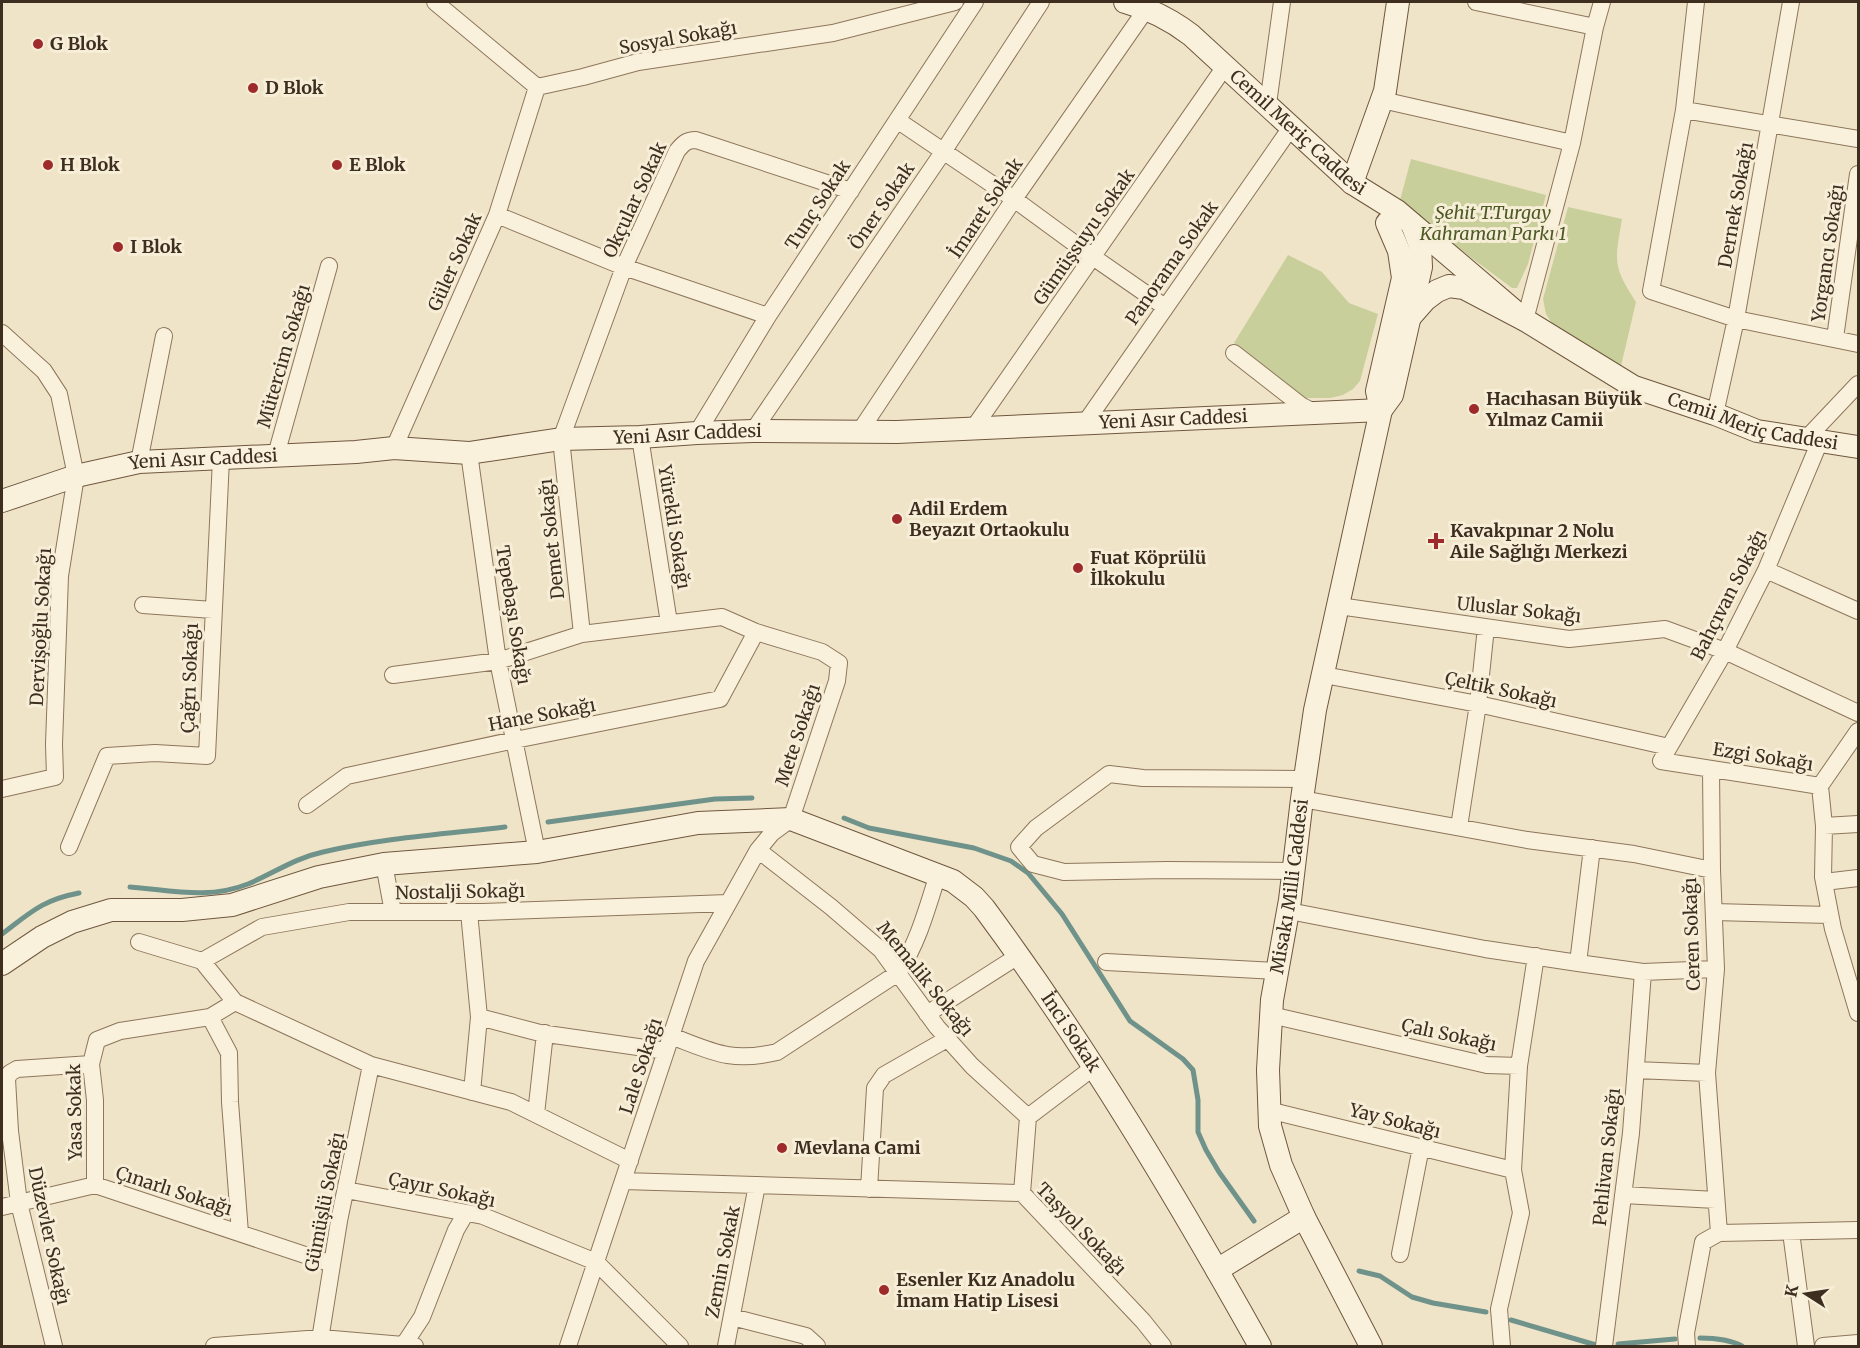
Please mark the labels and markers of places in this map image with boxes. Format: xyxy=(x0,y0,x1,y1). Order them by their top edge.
place label: G Blok xyxy=(50,32,108,55)
marker: G Blok xyxy=(31,37,45,51)
place label: D Blok xyxy=(265,76,324,99)
marker: D Blok xyxy=(246,81,260,95)
place label: H Blok xyxy=(60,153,120,176)
place label: E Blok xyxy=(349,153,406,176)
marker: H Blok xyxy=(41,158,55,172)
marker: E Blok xyxy=(330,158,344,172)
place label: I Blok xyxy=(130,235,182,258)
marker: I Blok xyxy=(111,240,125,254)
place label: Hacıhasan Büyük Yılmaz Camii xyxy=(1485,387,1642,431)
marker: Hacıhasan Büyük Yılmaz Camii xyxy=(1467,402,1481,416)
place label: Adil Erdem Beyazıt Ortaokulu xyxy=(908,497,1070,541)
marker: Adil Erdem Beyazıt Ortaokulu xyxy=(890,512,904,526)
place label: Kavakpınar 2 Nolu Aile Sağlığı Merkezi xyxy=(1449,519,1628,563)
marker: Kavakpınar 2 Nolu Aile Sağlığı Merkezi xyxy=(1427,532,1445,550)
place label: Fuat Köprülü İlkokulu xyxy=(1090,546,1206,590)
marker: Fuat Köprülü İlkokulu xyxy=(1071,561,1085,575)
place label: Mevlana Cami xyxy=(794,1136,921,1159)
marker: Mevlana Cami xyxy=(775,1141,789,1155)
place label: Esenler Kız Anadolu İmam Hatip Lisesi xyxy=(896,1268,1075,1312)
marker: Esenler Kız Anadolu İmam Hatip Lisesi xyxy=(877,1283,891,1297)

